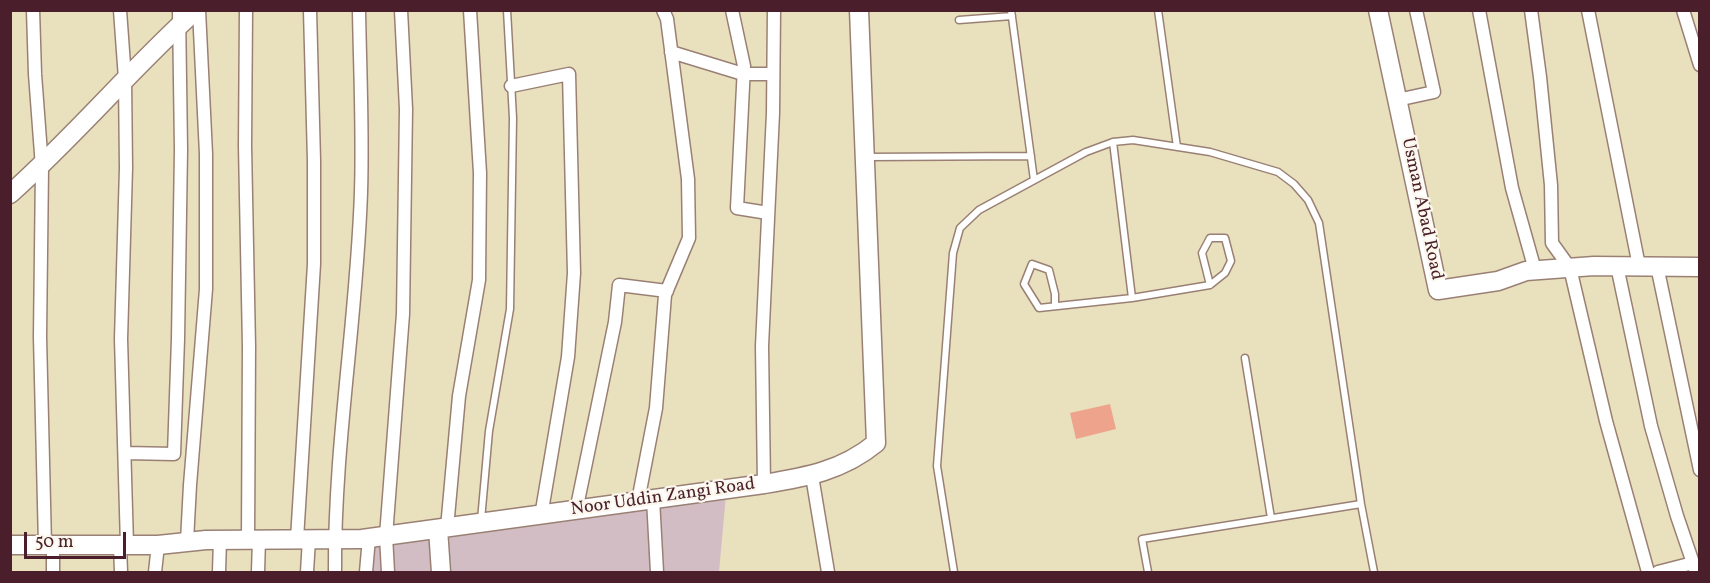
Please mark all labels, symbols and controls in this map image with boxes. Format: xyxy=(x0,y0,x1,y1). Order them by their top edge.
street label: Usman Abad Road xyxy=(1395,136,1447,282)
street label: Noor Uddin Zangi Road xyxy=(570,474,756,522)
scale bar xyxy=(27,520,129,558)
text: 50 m xyxy=(35,530,74,555)

